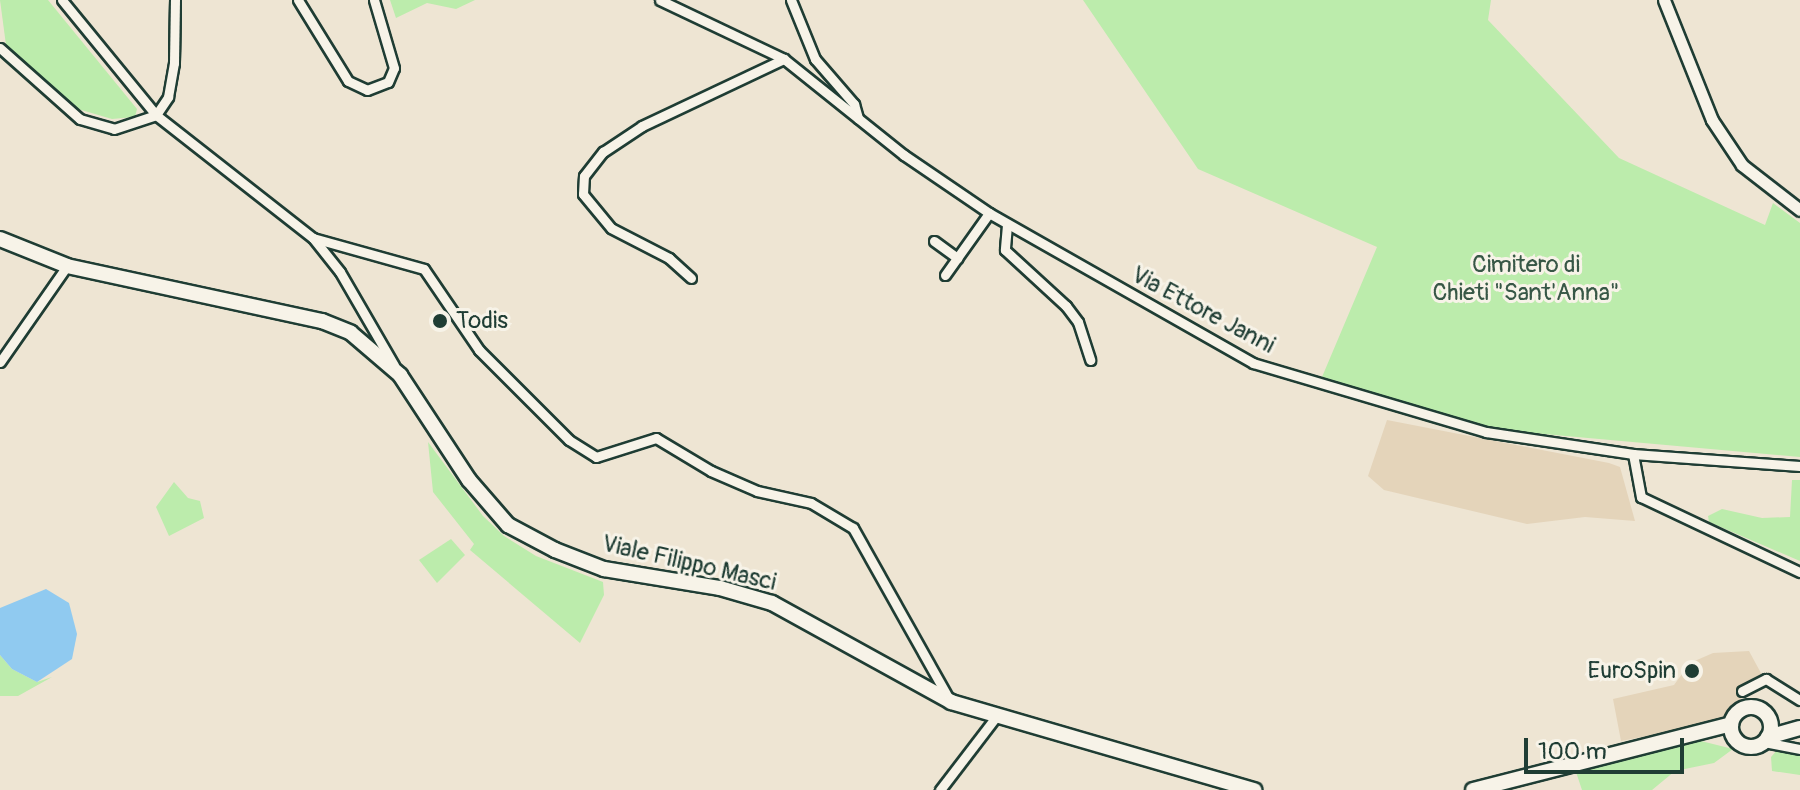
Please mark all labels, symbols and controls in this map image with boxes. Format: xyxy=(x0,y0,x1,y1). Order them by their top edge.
park label: Cimitero di Chieti "Sant'Anna" xyxy=(1432,251,1620,307)
street label: Via Ettore Janni xyxy=(1126,260,1280,360)
place label: Todis xyxy=(456,307,508,335)
marker: Todis xyxy=(431,312,449,330)
street label: Viale Filippo Masci xyxy=(599,529,779,597)
place label: EuroSpin xyxy=(1588,657,1676,685)
marker: EuroSpin xyxy=(1683,662,1701,680)
scale bar xyxy=(1528,722,1688,772)
text: 100 m xyxy=(1538,737,1607,766)

